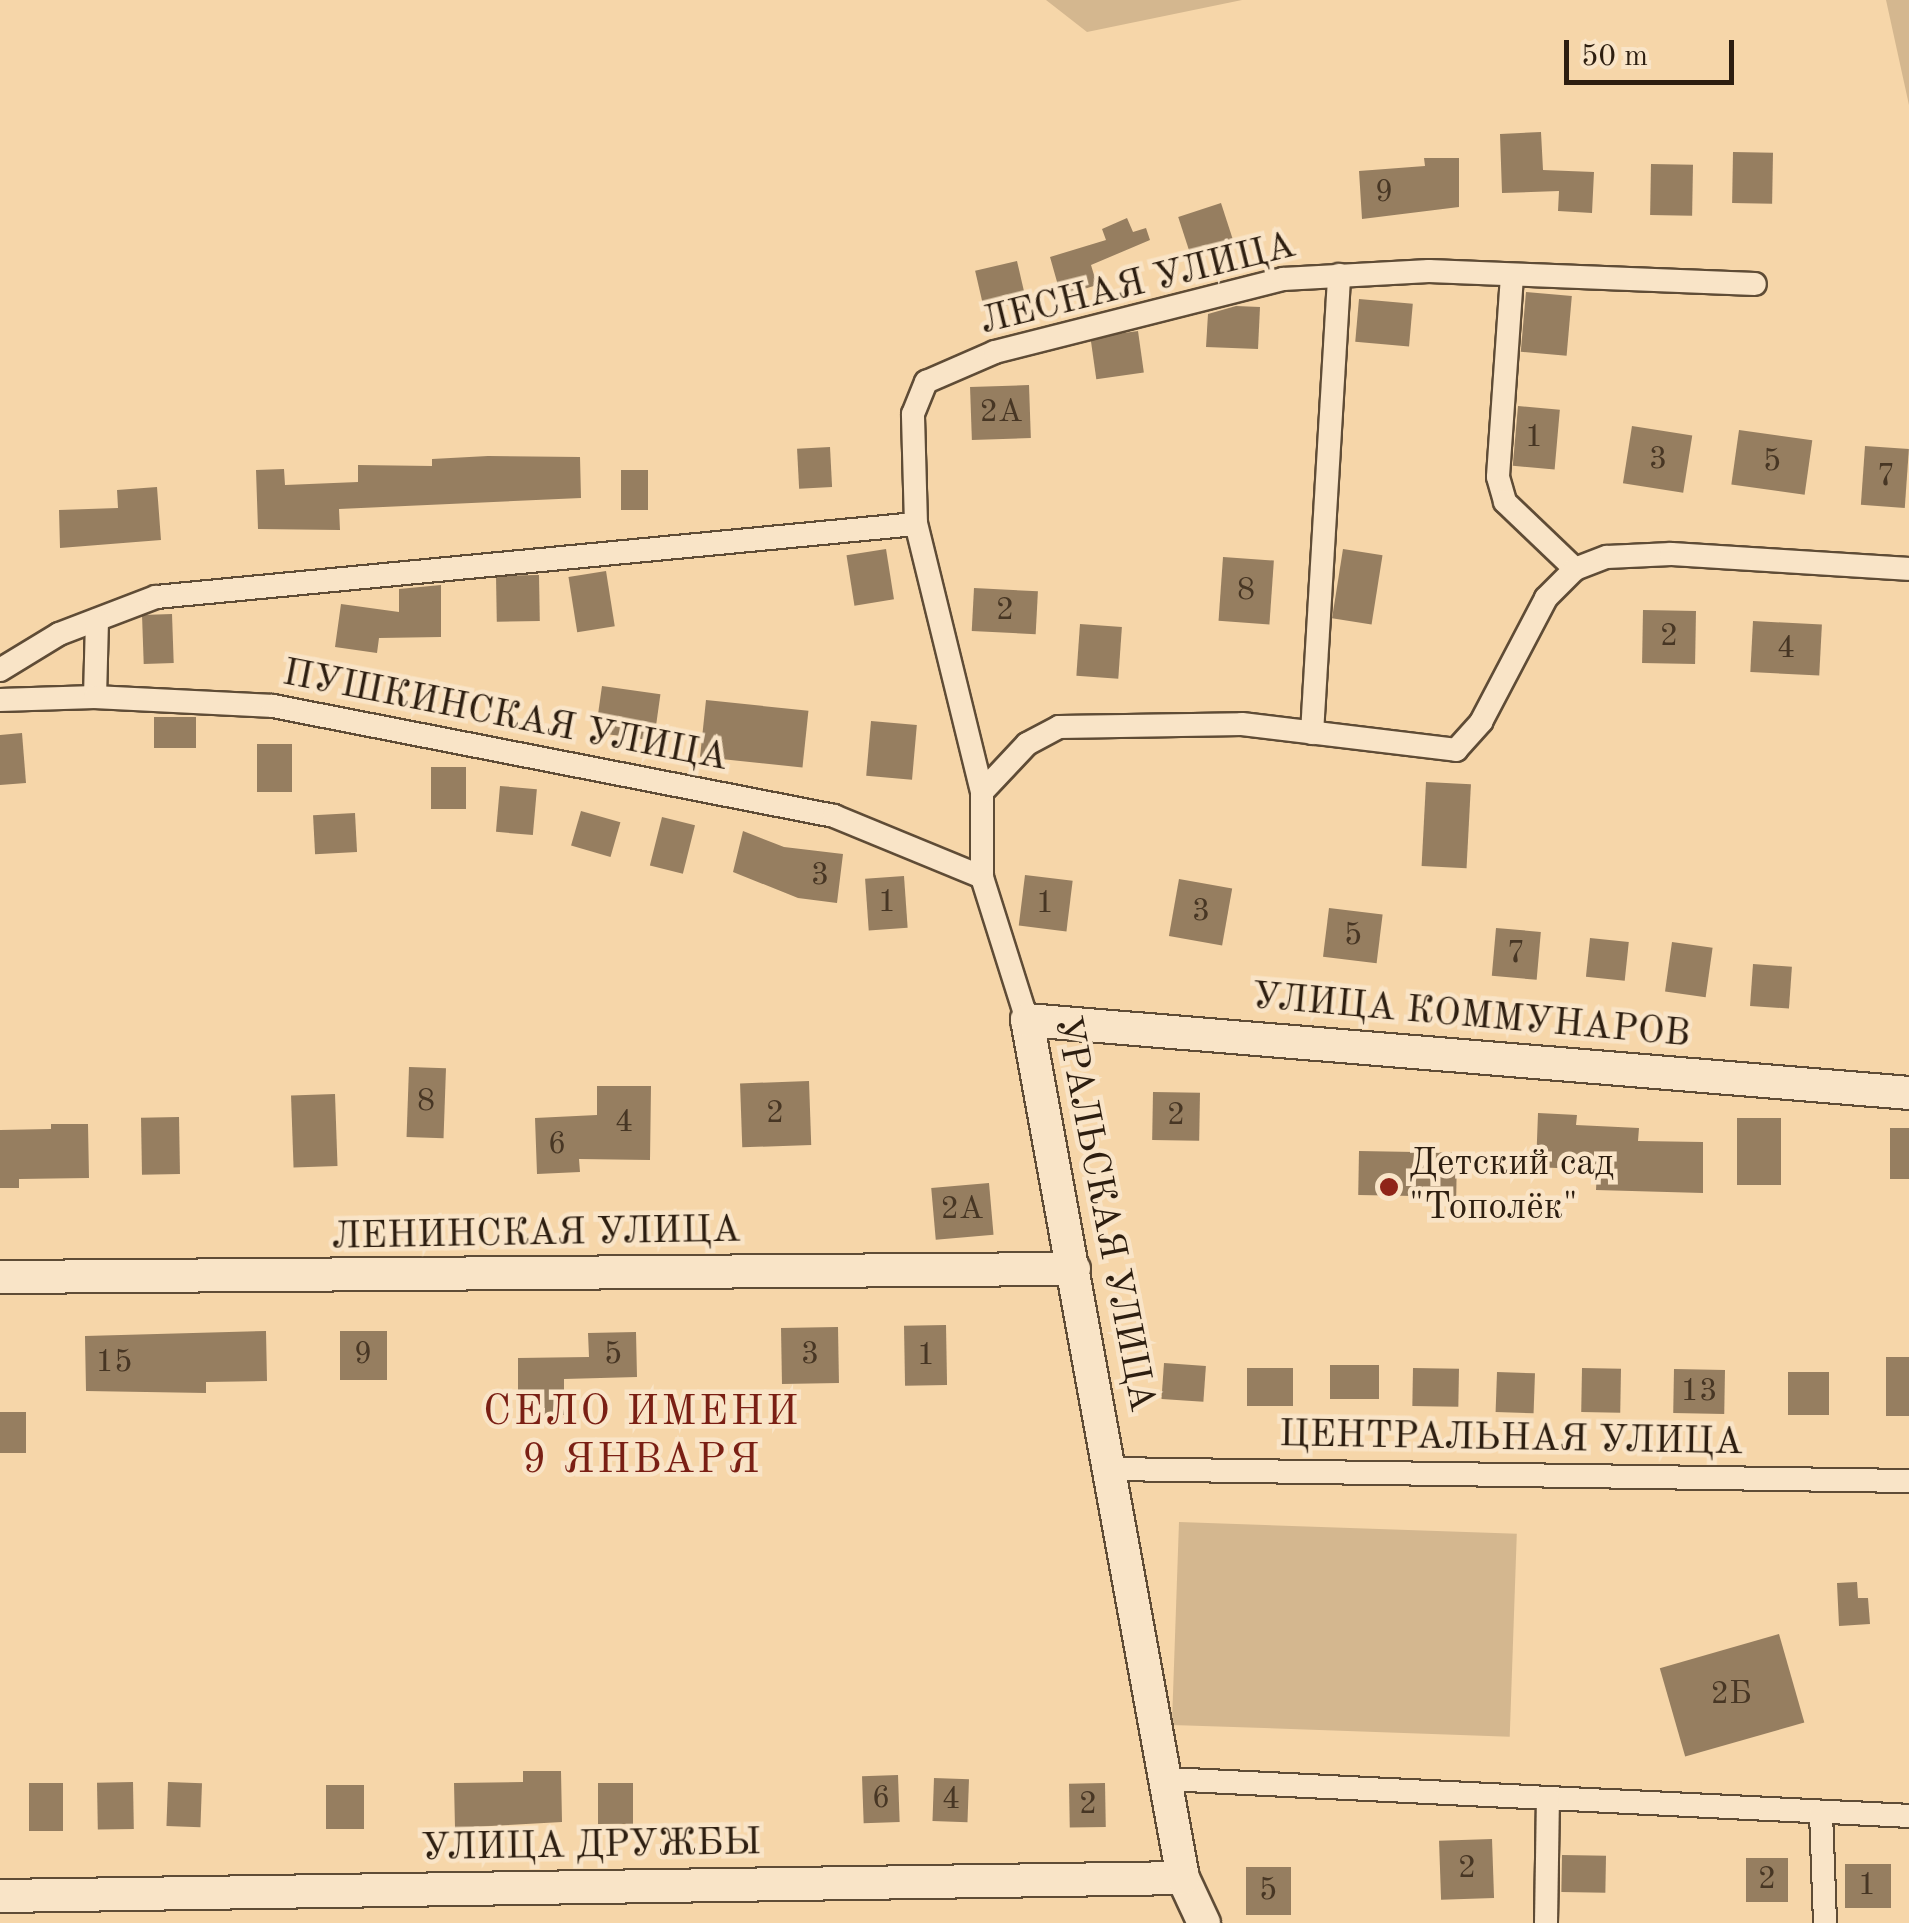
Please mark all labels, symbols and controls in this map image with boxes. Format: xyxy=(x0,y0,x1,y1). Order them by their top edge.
scale bar xyxy=(1569,20,1739,82)
text: 50 m xyxy=(1581,42,1648,72)
house number: 9 xyxy=(1375,174,1393,212)
street label: ЛЕСНАЯ УЛИЦА xyxy=(975,224,1301,346)
house number: 2А xyxy=(979,394,1023,432)
house number: 1 xyxy=(1525,419,1543,457)
house number: 3 xyxy=(1649,441,1667,479)
house number: 5 xyxy=(1763,443,1781,481)
house number: 7 xyxy=(1877,458,1895,496)
house number: 8 xyxy=(1237,572,1255,610)
house number: 2 xyxy=(996,592,1014,630)
house number: 2 xyxy=(1660,618,1678,656)
house number: 4 xyxy=(1777,630,1795,668)
street label: ПУШКИНСКАЯ УЛИЦА xyxy=(279,651,731,783)
house number: 3 xyxy=(811,857,829,895)
house number: 1 xyxy=(878,884,896,922)
house number: 1 xyxy=(1036,885,1054,923)
house number: 3 xyxy=(1192,893,1210,931)
house number: 5 xyxy=(1344,917,1362,955)
house number: 7 xyxy=(1507,935,1525,973)
street label: УЛИЦА КОММУНАРОВ xyxy=(1250,975,1692,1059)
street label: УРАЛЬСКАЯ УЛИЦА xyxy=(1042,1012,1164,1416)
house number: 8 xyxy=(417,1083,435,1121)
house number: 2 xyxy=(766,1095,784,1133)
house number: 2 xyxy=(1167,1097,1185,1135)
house number: 4 xyxy=(615,1104,633,1142)
house number: 6 xyxy=(548,1126,566,1164)
place label: Детский сад "Тополёк" xyxy=(1409,1142,1614,1232)
marker: Детский сад "Тополёк" xyxy=(1378,1176,1400,1198)
house number: 2А xyxy=(940,1191,984,1229)
street label: ЛЕНИНСКАЯ УЛИЦА xyxy=(331,1209,741,1261)
house number: 9 xyxy=(354,1336,372,1374)
house number: 5 xyxy=(604,1336,622,1374)
house number: 3 xyxy=(801,1336,819,1374)
house number: 1 xyxy=(917,1337,935,1375)
house number: 15 xyxy=(95,1344,133,1382)
house number: 13 xyxy=(1680,1373,1718,1411)
district label: СЕЛО ИМЕНИ 9 ЯНВАРЯ xyxy=(483,1388,801,1486)
street label: ЦЕНТРАЛЬНАЯ УЛИЦА xyxy=(1279,1413,1743,1467)
house number: 2Б xyxy=(1710,1676,1752,1714)
house number: 6 xyxy=(872,1780,890,1818)
house number: 4 xyxy=(942,1781,960,1819)
house number: 2 xyxy=(1079,1786,1097,1824)
street label: УЛИЦА ДРУЖБЫ xyxy=(421,1821,761,1873)
house number: 2 xyxy=(1458,1850,1476,1888)
house number: 2 xyxy=(1758,1861,1776,1899)
house number: 1 xyxy=(1858,1867,1876,1905)
house number: 5 xyxy=(1259,1872,1277,1910)

